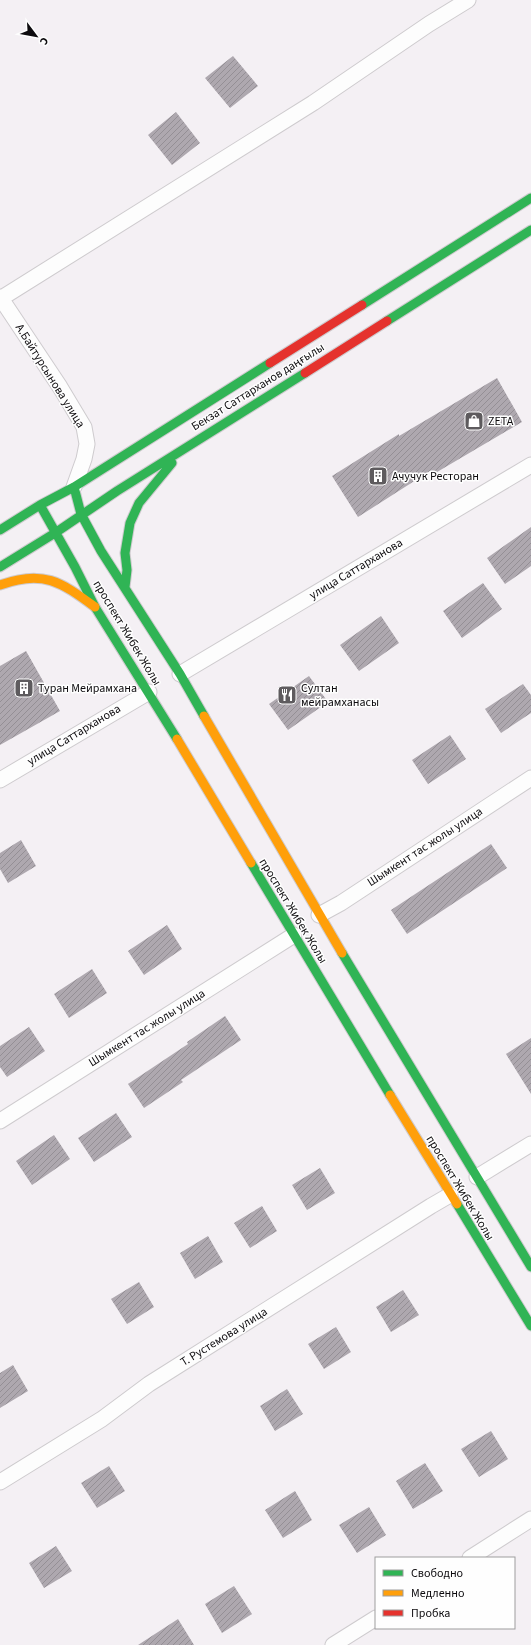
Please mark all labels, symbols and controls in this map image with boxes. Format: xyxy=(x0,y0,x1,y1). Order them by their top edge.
north arrow xyxy=(16,16,56,56)
text: С xyxy=(36,34,52,48)
street label: А.Байтурсынова улица xyxy=(11,321,89,431)
street label: Бекзат Саттарханов даңғылы xyxy=(188,339,328,435)
shop icon: ZETA xyxy=(463,410,485,432)
place label: ZETA xyxy=(488,413,514,430)
building icon: Ачучук Ресторан xyxy=(367,465,389,487)
place label: Ачучук Ресторан xyxy=(392,468,479,485)
street label: улица Саттарханова xyxy=(306,534,406,604)
street label: проспект Жибек Жолы xyxy=(89,577,165,689)
building icon: Туран Мейрамхана xyxy=(13,677,35,699)
place label: Туран Мейрамхана xyxy=(38,680,137,697)
place label: Султан мейрамханасы xyxy=(301,680,379,711)
restaurant icon: Султан мейрамханасы xyxy=(276,684,298,706)
street label: улица Саттарханова xyxy=(24,700,124,770)
street label: Шымкент тас жолы улица xyxy=(364,803,486,891)
street label: проспект Жибек Жолы xyxy=(255,855,331,967)
street label: Шымкент тас жолы улица xyxy=(85,985,209,1071)
street label: проспект Жибек Жолы xyxy=(422,1132,498,1244)
street label: Т. Рустемова улица xyxy=(177,1303,271,1371)
legend xyxy=(375,1557,515,1629)
text: Свободно xyxy=(411,1565,463,1582)
text: Медленно xyxy=(411,1585,465,1602)
text: Пробка xyxy=(411,1605,450,1622)

